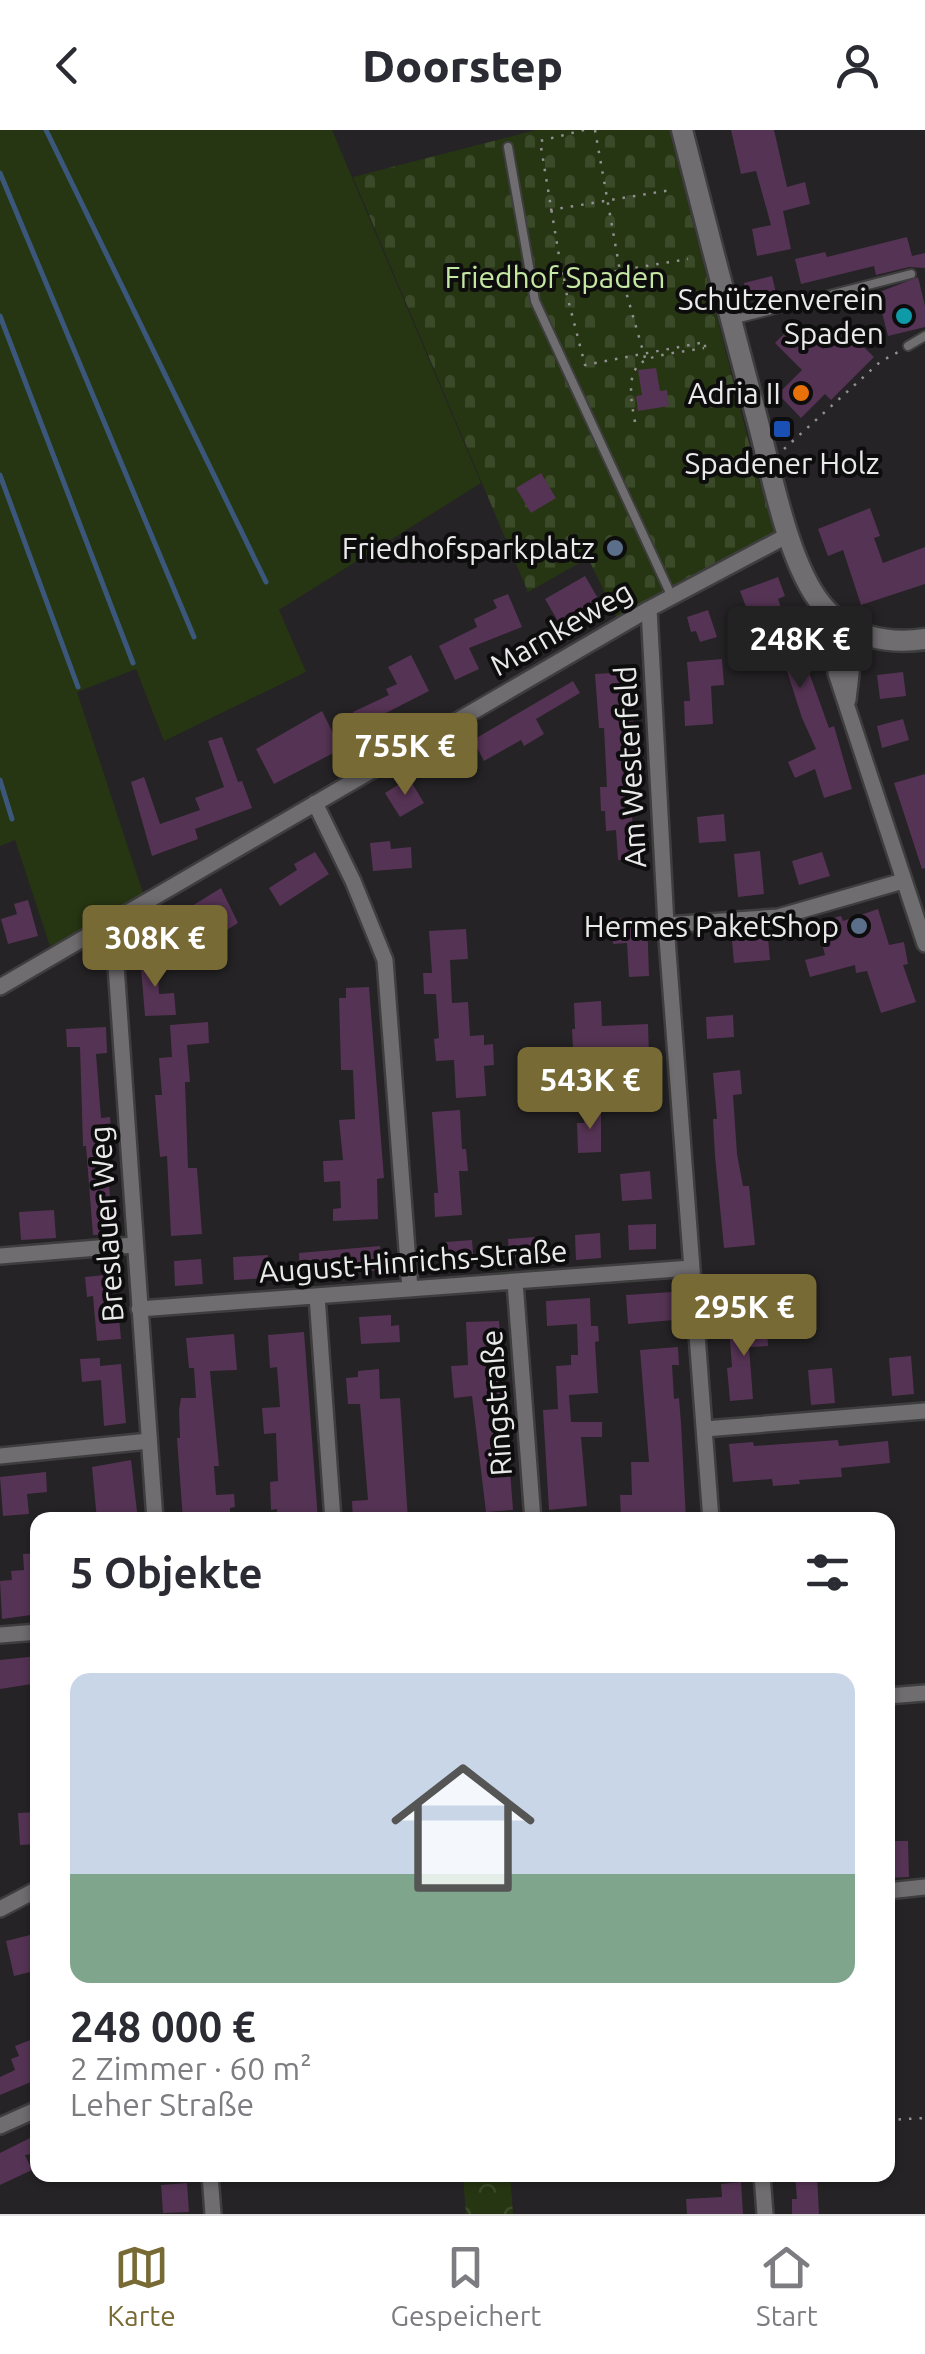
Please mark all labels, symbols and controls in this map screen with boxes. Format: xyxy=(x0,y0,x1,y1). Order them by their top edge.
icon: back xyxy=(40,38,95,93)
icon: person xyxy=(830,38,885,93)
text: Doorstep xyxy=(362,40,563,91)
park label: Friedhof Spaden xyxy=(445,260,665,294)
place label: Schützenverein Spaden xyxy=(678,282,884,350)
marker: Schützenverein Spaden xyxy=(893,305,915,327)
place label: Adria II xyxy=(688,376,781,410)
marker: Adria II xyxy=(790,382,812,404)
marker: Spadener Holz xyxy=(771,418,793,440)
place label: Spadener Holz xyxy=(685,446,879,480)
place label: Friedhofsparkplatz xyxy=(342,531,595,565)
marker: Friedhofsparkplatz xyxy=(604,537,626,559)
street label: Marnkeweg xyxy=(484,574,638,682)
pin: 248K € xyxy=(719,606,881,691)
text: 248K € xyxy=(749,620,851,656)
street label: Am Westerfeld xyxy=(608,665,652,869)
pin: 755K € xyxy=(324,713,486,798)
text: 755K € xyxy=(354,727,456,763)
pin: 308K € xyxy=(74,905,236,990)
place label: Hermes PaketShop xyxy=(584,909,839,943)
marker: Hermes PaketShop xyxy=(848,915,870,937)
text: 308K € xyxy=(104,919,206,955)
pin: 543K € xyxy=(509,1047,671,1132)
text: 543K € xyxy=(539,1061,641,1097)
street label: Breslauer Weg xyxy=(82,1125,130,1323)
street label: August-Hinrichs-Straße xyxy=(257,1233,569,1289)
pin: 295K € xyxy=(663,1274,825,1359)
text: 295K € xyxy=(693,1288,795,1324)
street label: Ringstraße xyxy=(474,1329,518,1477)
icon: filters xyxy=(800,1545,855,1600)
text: 5 Objekte xyxy=(70,1549,263,1596)
icon: home xyxy=(373,1738,553,1918)
text: 248 000 € xyxy=(70,2003,256,2050)
text: 2 Zimmer · 60 m² xyxy=(70,2050,312,2086)
text: Leher Straße xyxy=(70,2086,254,2122)
tab: Karte xyxy=(107,2240,176,2331)
tab: Gespeichert xyxy=(390,2240,541,2331)
tab: Start xyxy=(756,2240,818,2331)

